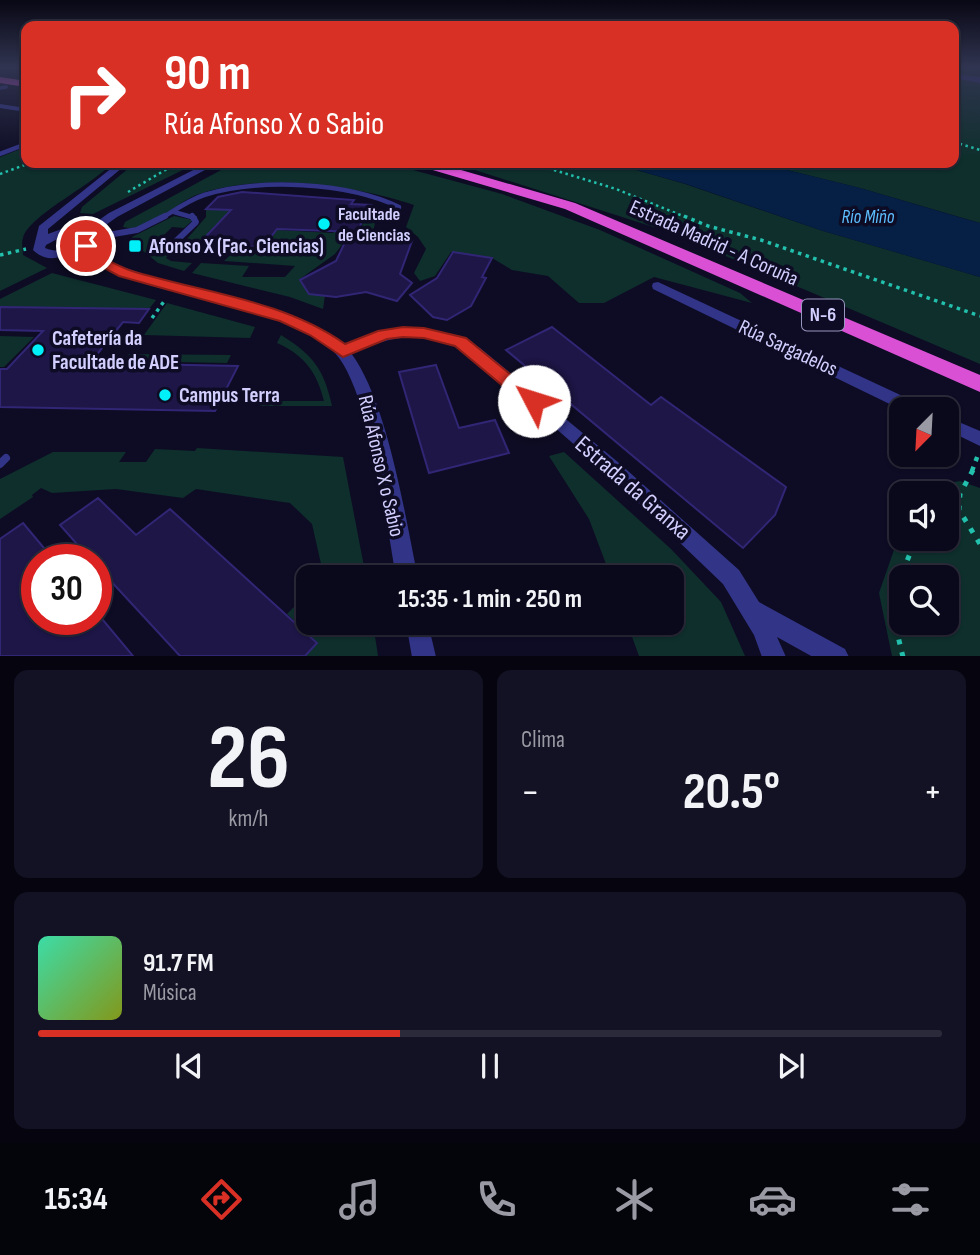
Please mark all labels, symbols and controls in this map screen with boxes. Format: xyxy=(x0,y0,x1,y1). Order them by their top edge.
text: 90 m xyxy=(164,45,251,104)
icon: right xyxy=(49,49,140,140)
text: Rúa Afonso X o Sabio xyxy=(164,105,384,144)
street label: Estrada Madrid - A Coruña xyxy=(626,195,802,291)
place label: Facultade de Ciencias xyxy=(338,204,411,246)
water label: Río Miño xyxy=(842,206,895,229)
pin xyxy=(56,216,116,276)
marker: Facultade de Ciencias xyxy=(316,216,332,232)
icon: arrive xyxy=(67,227,105,265)
place label: Afonso X (Fac. Ciencias) xyxy=(148,234,324,259)
marker: Afonso X (Fac. Ciencias) xyxy=(127,238,143,254)
road number: N-6 xyxy=(802,300,844,330)
street label: Rúa Sargadelos xyxy=(735,314,841,382)
place label: Cafetería da Facultade de ADE xyxy=(52,326,179,375)
marker: Cafetería da Facultade de ADE xyxy=(30,342,46,358)
position arrow xyxy=(497,364,571,438)
place label: Campus Terra xyxy=(179,383,280,408)
marker: Campus Terra xyxy=(157,387,173,403)
street label: Rúa Afonso X o Sabio xyxy=(353,393,409,539)
north arrow xyxy=(889,397,959,467)
map controls xyxy=(889,397,959,635)
street label: Estrada da Granxa xyxy=(569,430,697,546)
button: sound xyxy=(889,481,959,551)
speed limit sign: 30 xyxy=(21,544,112,635)
button: search xyxy=(889,565,959,635)
text: 15:35 · 1 min · 250 m xyxy=(398,584,582,615)
text: 26 xyxy=(207,705,290,814)
text: Clima xyxy=(521,726,565,754)
text: 20.5° xyxy=(683,761,780,824)
text: − xyxy=(521,770,540,815)
text: + xyxy=(923,770,942,815)
text: km/h xyxy=(229,805,268,833)
text: 91.7 FM xyxy=(143,948,214,979)
text: Música xyxy=(143,979,197,1007)
icon: previous xyxy=(170,1047,208,1085)
icon: pause xyxy=(471,1047,509,1085)
icon: next xyxy=(772,1047,810,1085)
icon: directions xyxy=(197,1175,246,1224)
icon: music xyxy=(335,1175,384,1224)
icon: phone xyxy=(472,1175,521,1224)
icon: climate xyxy=(610,1175,659,1224)
icon: car xyxy=(748,1175,797,1224)
icon: filters xyxy=(886,1175,935,1224)
text: 15:34 xyxy=(44,1180,108,1219)

